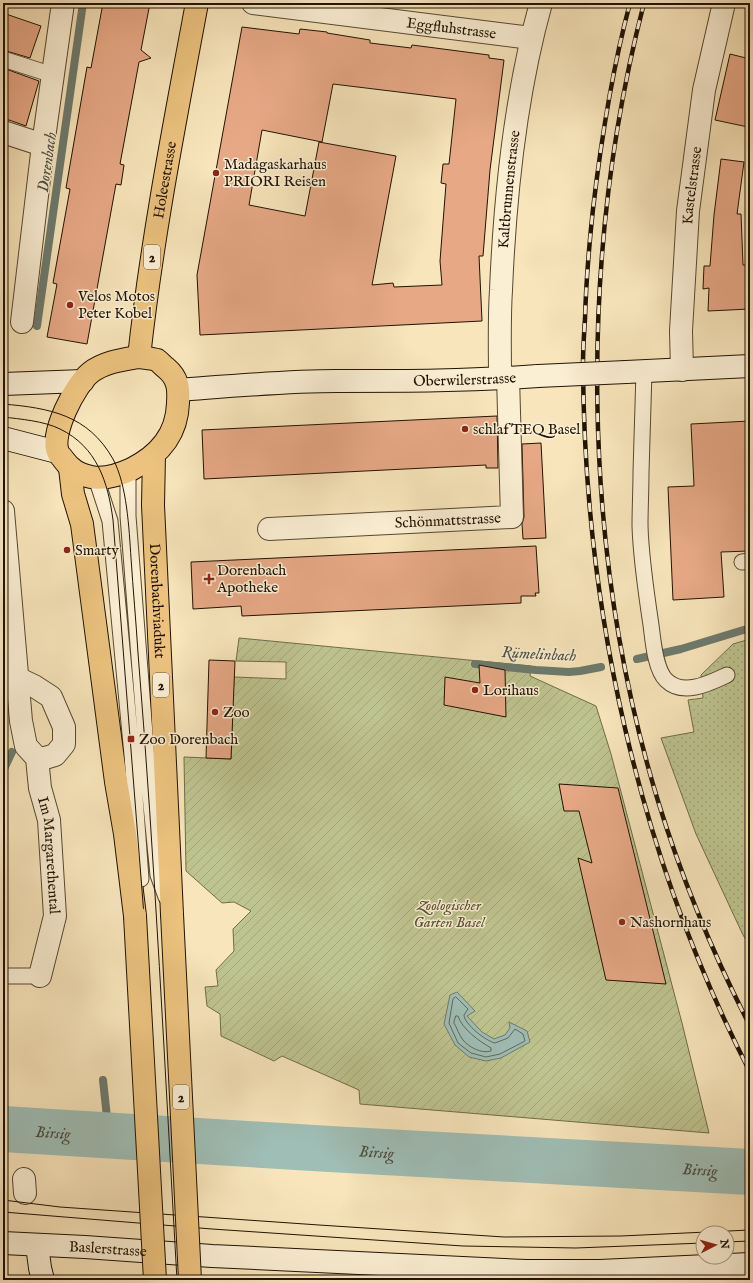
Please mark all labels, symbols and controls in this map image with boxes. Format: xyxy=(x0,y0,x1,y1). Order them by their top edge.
street label: Eggfluhstrasse xyxy=(405,13,498,44)
street label: Kaltbrunnenstrasse xyxy=(494,129,525,249)
water label: Dorenbach xyxy=(34,131,62,194)
street label: Holeestrasse xyxy=(149,140,181,220)
street label: Kastelstrasse xyxy=(678,145,706,225)
place label: Madagaskarhaus PRIORI Reisen xyxy=(224,155,326,191)
marker: Madagaskarhaus PRIORI Reisen xyxy=(211,168,221,178)
road number: 2 xyxy=(144,245,160,269)
place label: Velos Motos Peter Kobel xyxy=(77,287,155,323)
marker: Velos Motos Peter Kobel xyxy=(65,300,75,310)
street label: Oberwilerstrasse xyxy=(413,368,517,391)
place label: schlafTEQ Basel xyxy=(473,420,581,439)
marker: schlafTEQ Basel xyxy=(460,424,470,434)
street label: Schönmattstrasse xyxy=(394,509,502,533)
place label: Smarty xyxy=(75,541,119,560)
street label: Dorenbachviadukt xyxy=(145,543,169,659)
marker: Smarty xyxy=(62,545,72,555)
place label: Dorenbach Apotheke xyxy=(216,561,286,597)
marker: Dorenbach Apotheke xyxy=(204,574,214,584)
water label: Rümelinbach xyxy=(501,643,577,667)
road number: 2 xyxy=(153,673,169,697)
place label: Lorihaus xyxy=(483,681,539,700)
marker: Lorihaus xyxy=(470,685,480,695)
place label: Zoo xyxy=(223,703,250,722)
marker: Zoo xyxy=(210,707,220,717)
place label: Zoo Dorenbach xyxy=(139,730,238,749)
marker: Zoo Dorenbach xyxy=(126,734,136,744)
street label: Im Margarethental xyxy=(33,794,64,915)
park label: Zoologischer Garten Basel xyxy=(414,896,486,932)
place label: Nashornhaus xyxy=(630,913,711,932)
marker: Nashornhaus xyxy=(617,917,627,927)
road number: 2 xyxy=(173,1085,189,1109)
water label: Birsig xyxy=(35,1123,72,1145)
water label: Birsig xyxy=(358,1143,395,1165)
water label: Birsig xyxy=(682,1160,719,1182)
north arrow xyxy=(695,1225,735,1265)
street label: Baslerstrasse xyxy=(68,1237,148,1261)
text: N xyxy=(716,1238,731,1250)

